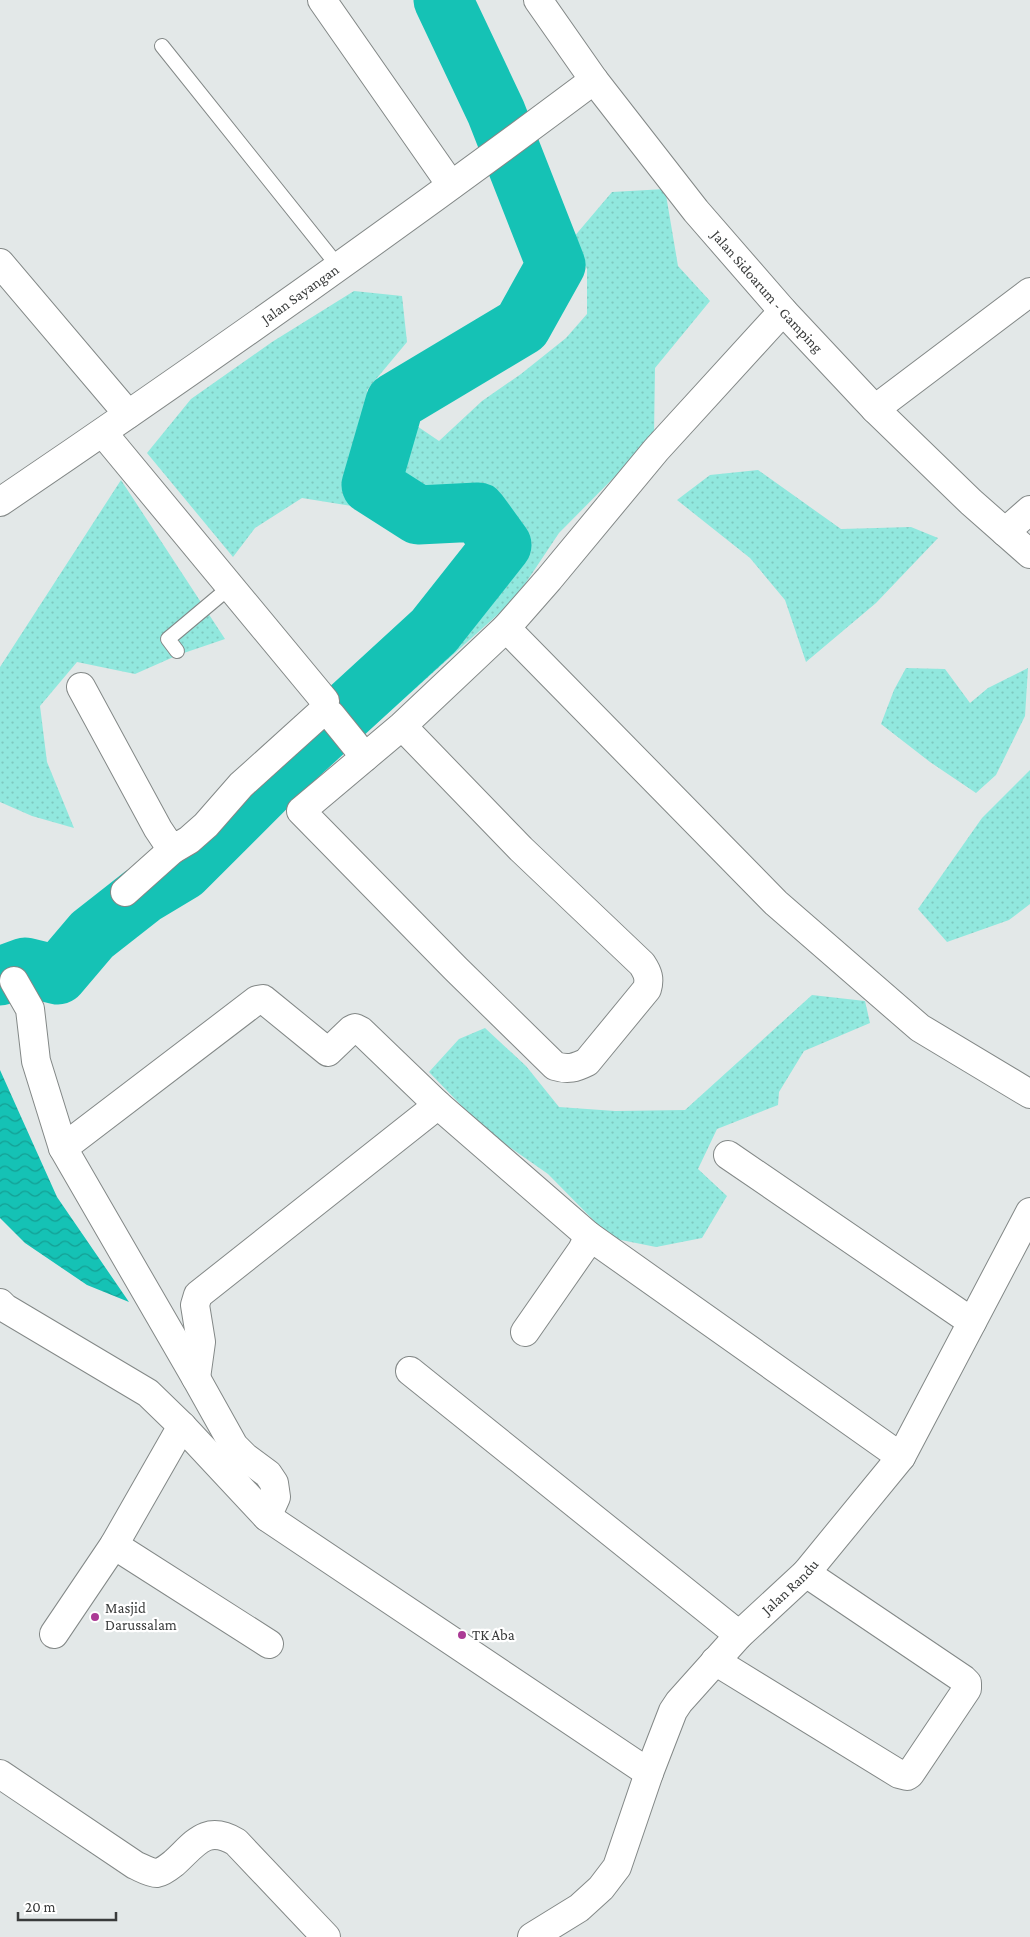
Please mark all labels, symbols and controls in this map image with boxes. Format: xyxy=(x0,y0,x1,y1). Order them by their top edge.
street label: Jalan Sidoarum - Gamping xyxy=(706,225,826,357)
street label: Jalan Sayangan xyxy=(257,261,342,329)
street label: Jalan Randu xyxy=(757,1556,822,1620)
place label: Masjid Darussalam xyxy=(105,1600,177,1633)
marker: Masjid Darussalam xyxy=(89,1611,101,1623)
place label: TK Aba xyxy=(472,1627,515,1643)
marker: TK Aba xyxy=(456,1629,468,1641)
scale bar xyxy=(18,1890,115,1922)
text: 20 m xyxy=(25,1899,56,1915)

